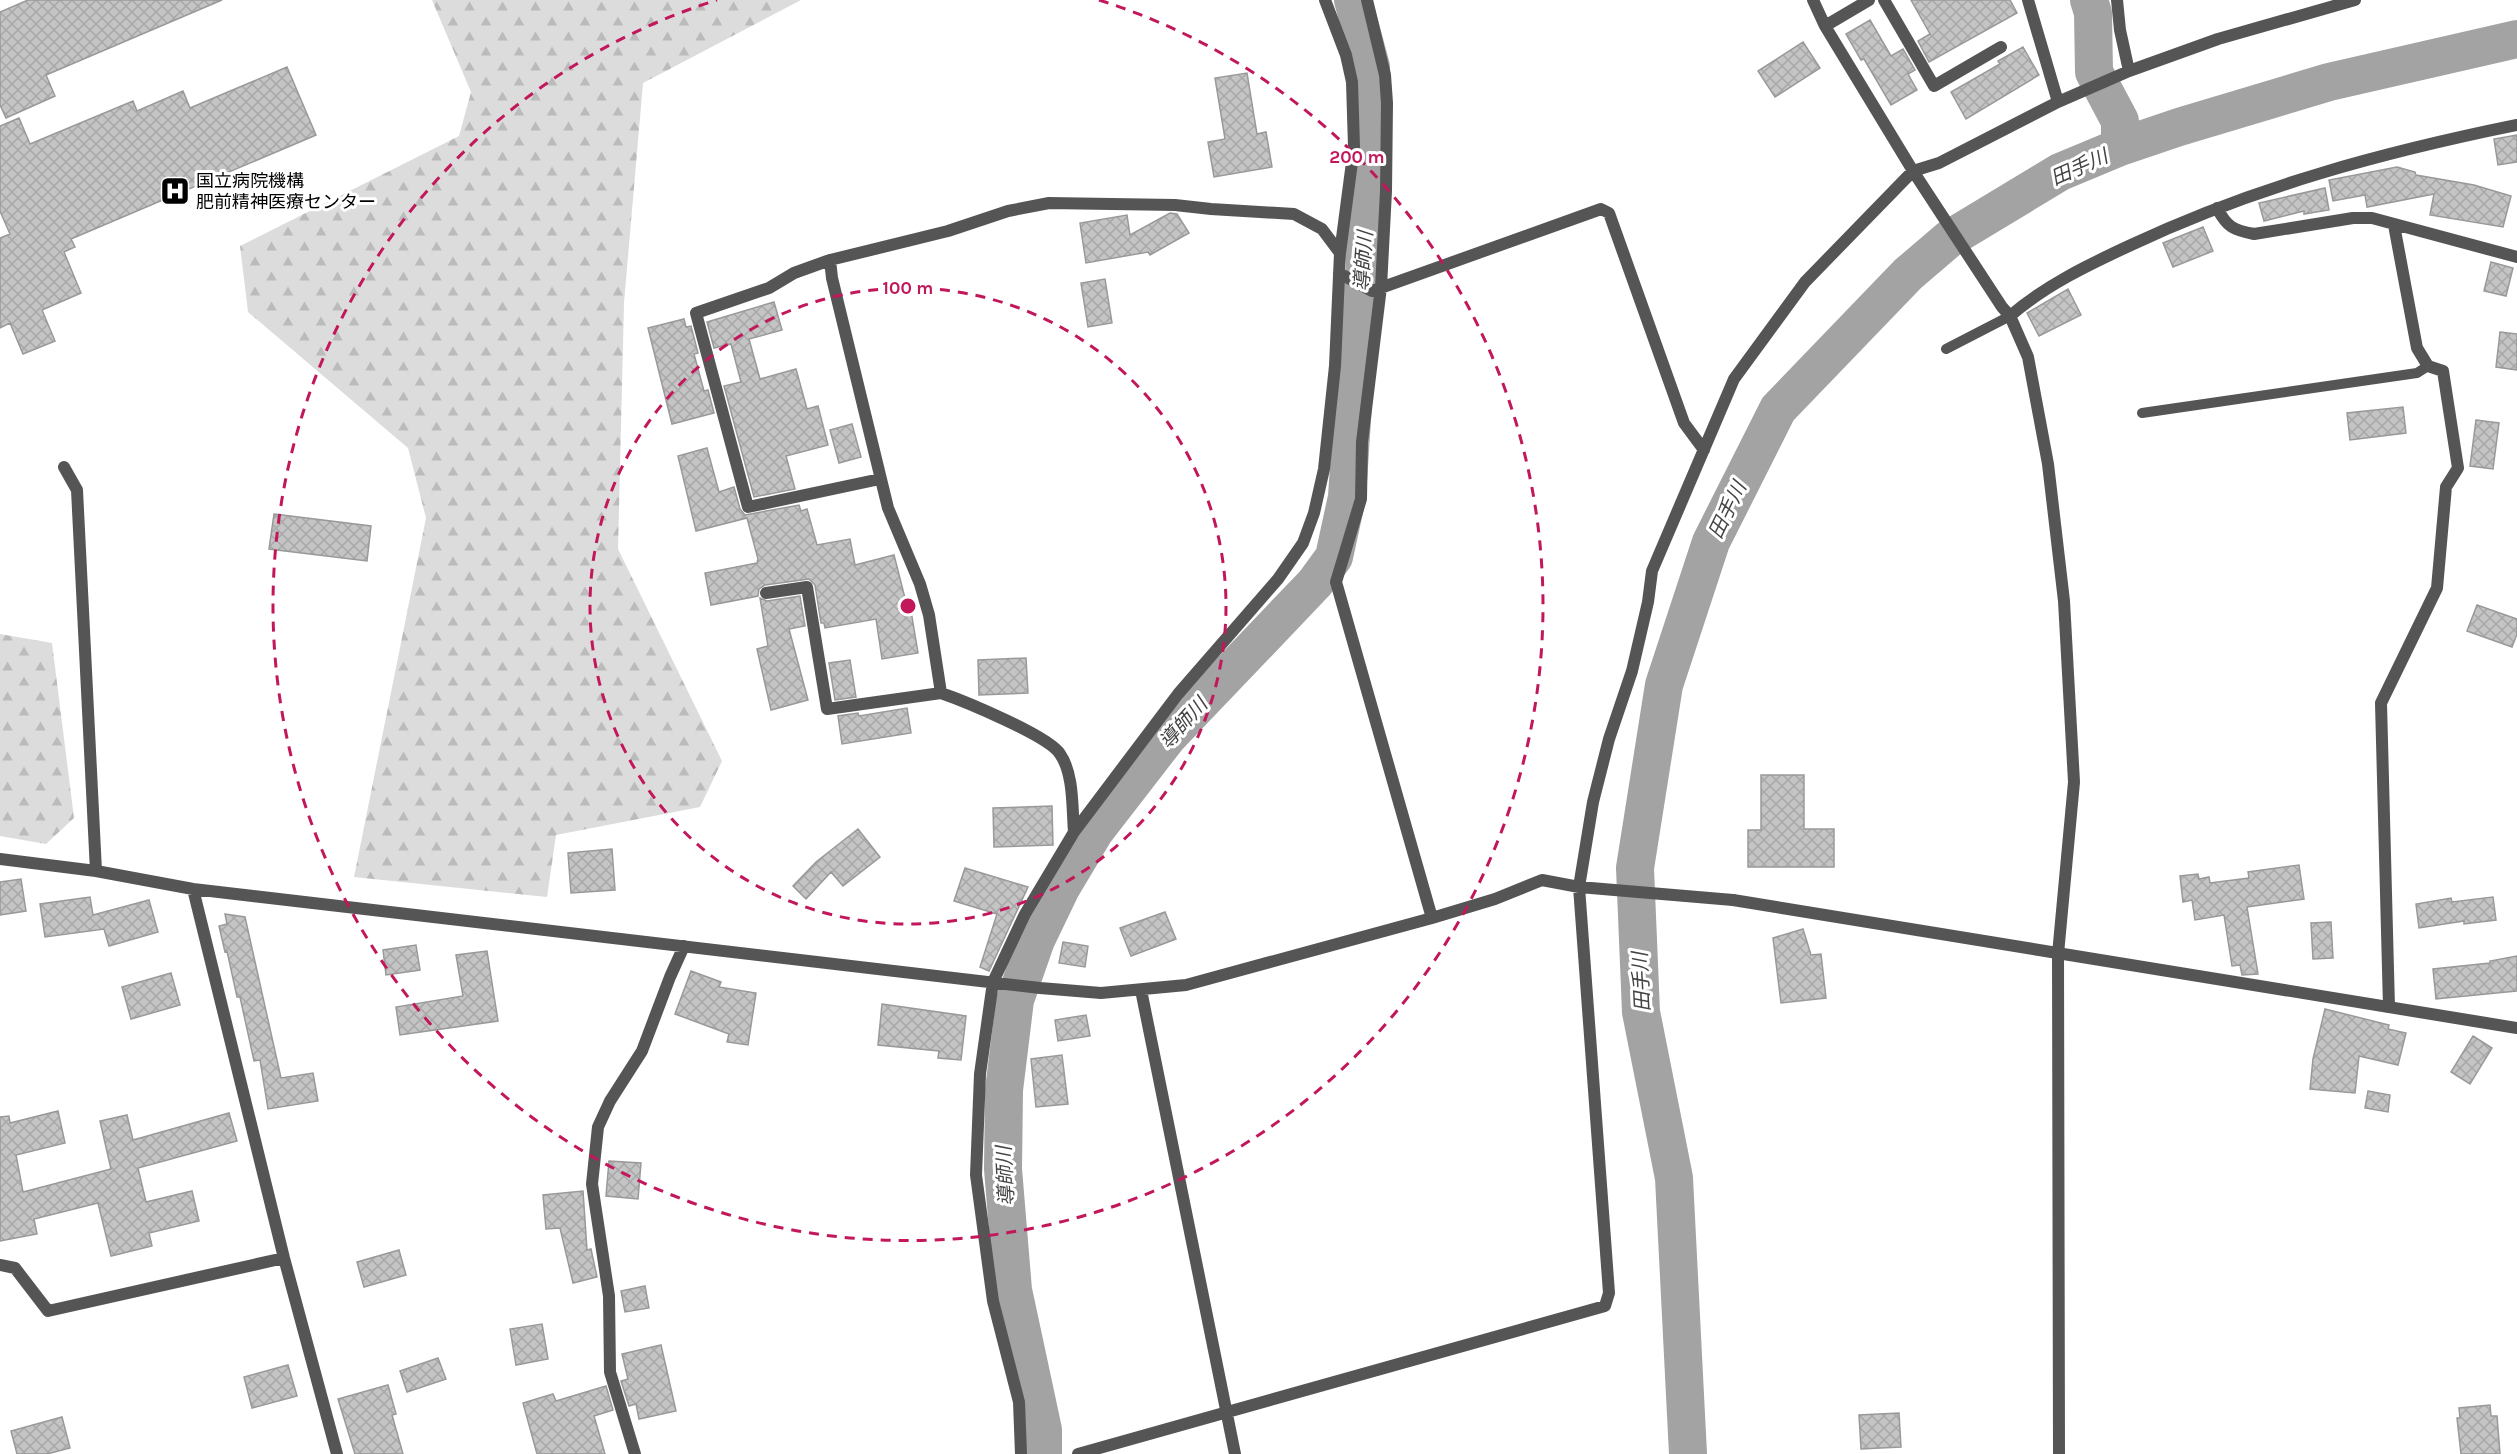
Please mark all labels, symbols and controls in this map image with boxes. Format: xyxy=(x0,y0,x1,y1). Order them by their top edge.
water label: 田手川 xyxy=(2047,144,2113,190)
text: 200 m xyxy=(1329,146,1385,168)
place label: 国立病院機構 肥前精神医療センター xyxy=(196,170,376,213)
hospital icon: 国立病院機構 肥前精神医療センター xyxy=(159,175,191,207)
water label: 導師川 xyxy=(1350,228,1377,292)
text: 100 m xyxy=(883,277,933,299)
water label: 田手川 xyxy=(1704,476,1752,542)
centre of rings xyxy=(898,596,918,616)
water label: 導師川 xyxy=(1155,692,1213,753)
water label: 田手川 xyxy=(1628,949,1655,1013)
water label: 導師川 xyxy=(992,1143,1019,1207)

